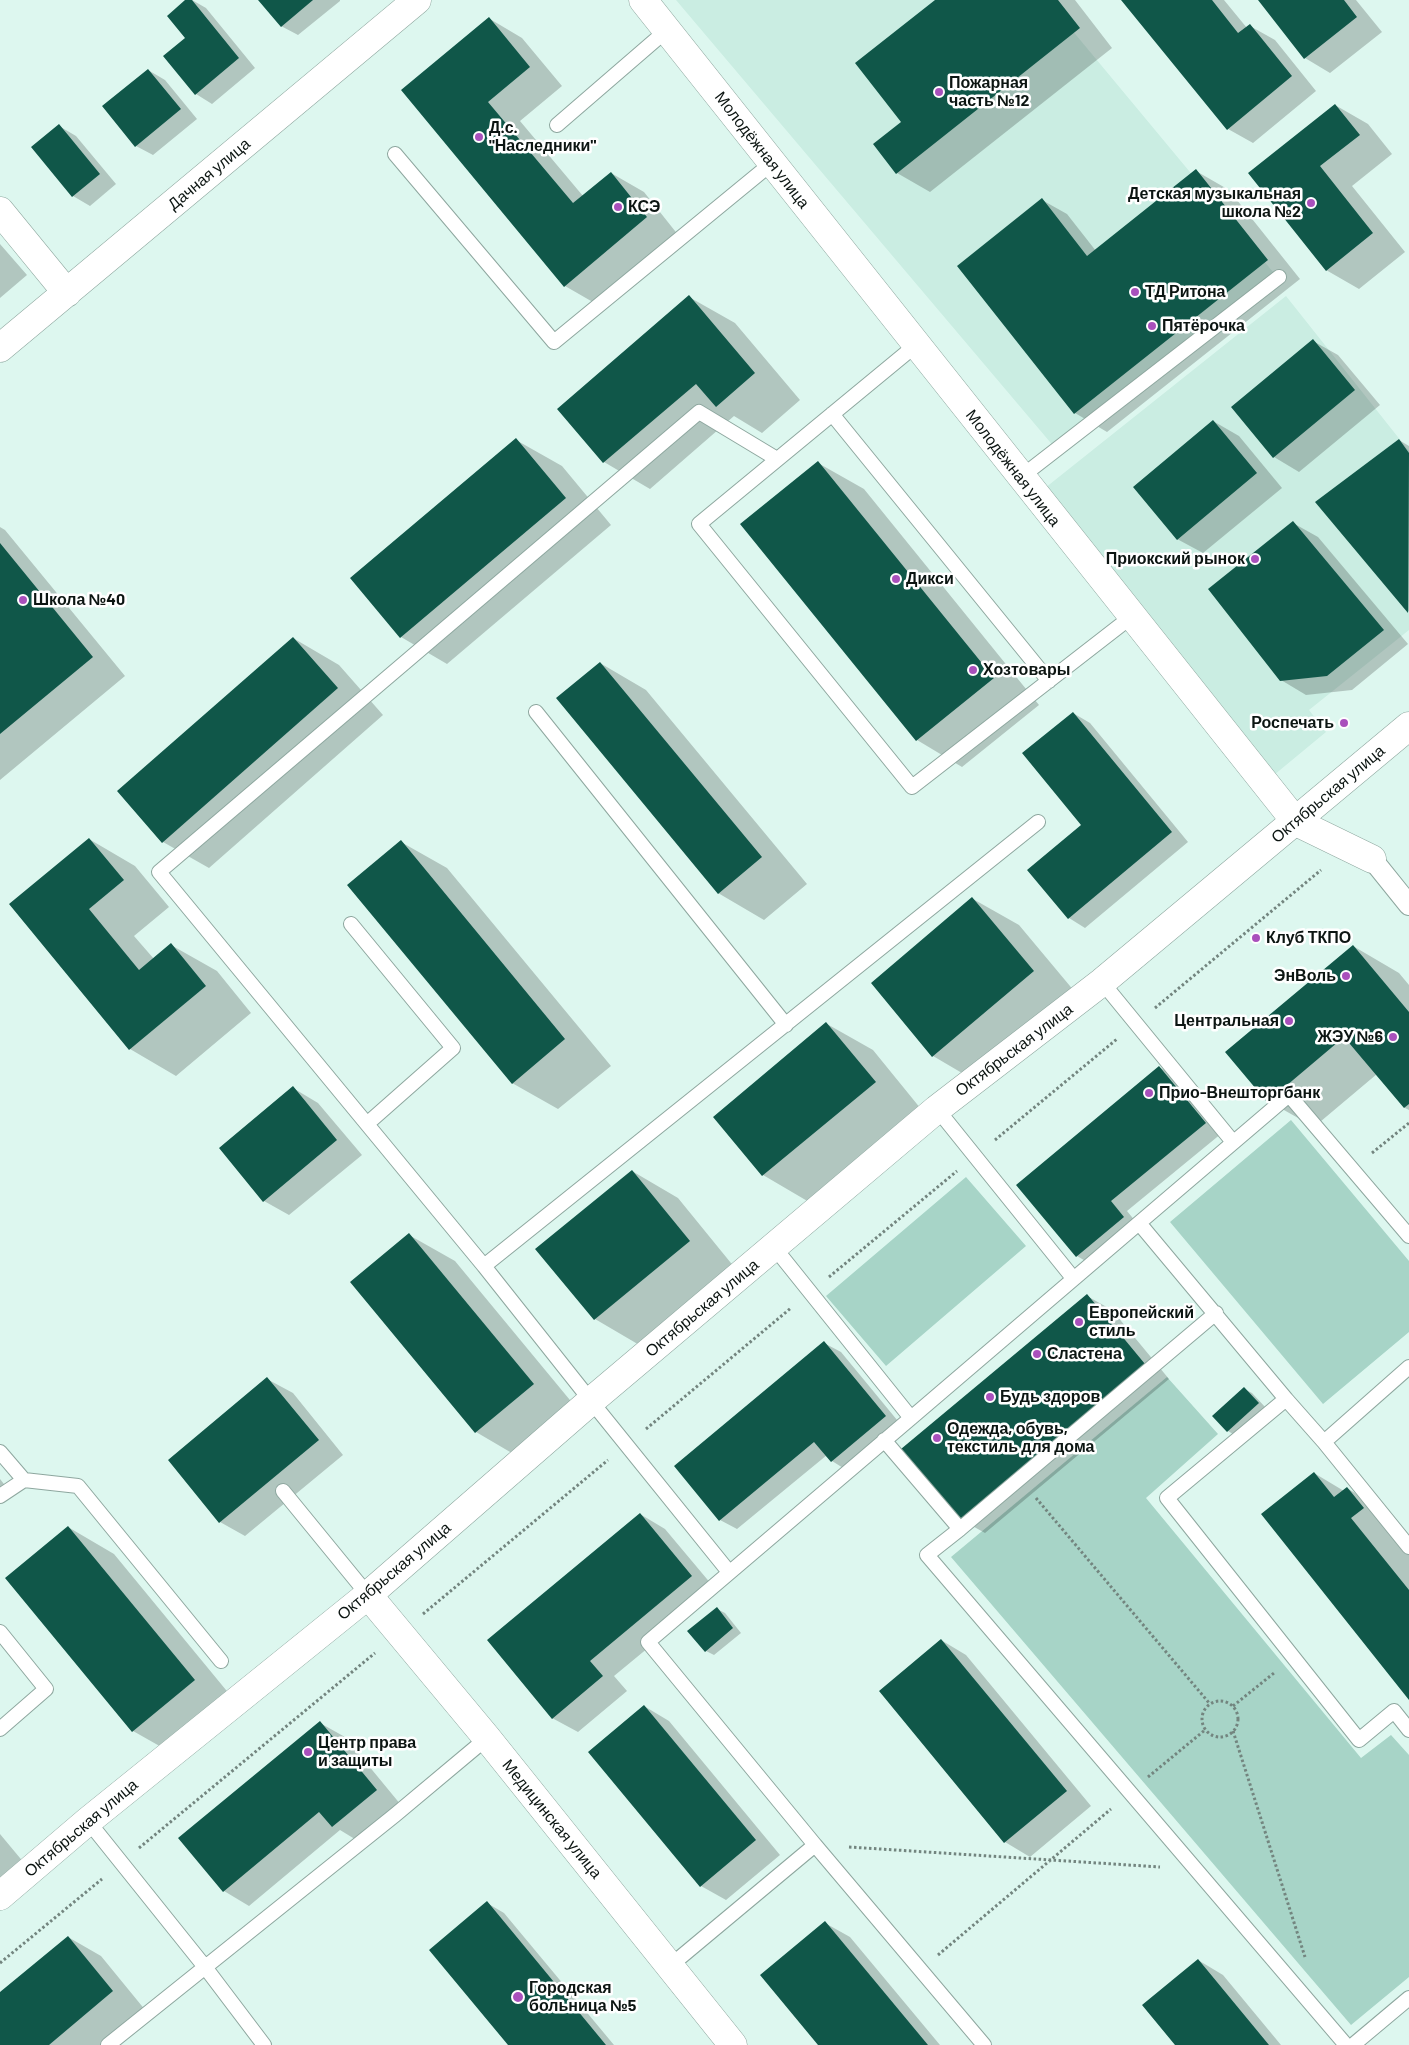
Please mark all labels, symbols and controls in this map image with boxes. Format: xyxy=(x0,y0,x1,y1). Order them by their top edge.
place label: Пожарная часть №12 xyxy=(949,73,1029,111)
marker: Пожарная часть №12 xyxy=(933,86,945,98)
street label: Молодёжная улица xyxy=(711,88,813,212)
place label: Д.с. "Наследники" xyxy=(489,118,596,156)
marker: Д.с. "Наследники" xyxy=(473,131,485,143)
street label: Дачная улица xyxy=(164,134,254,214)
place label: Детская музыкальная школа №2 xyxy=(1128,184,1301,222)
place label: КСЭ xyxy=(628,197,660,217)
marker: Детская музыкальная школа №2 xyxy=(1305,197,1317,209)
marker: КСЭ xyxy=(612,201,624,213)
place label: ТД Ритона xyxy=(1145,282,1225,302)
marker: ТД Ритона xyxy=(1129,286,1141,298)
place label: Пятёрочка xyxy=(1162,316,1245,336)
marker: Пятёрочка xyxy=(1146,320,1158,332)
street label: Молодёжная улица xyxy=(962,406,1064,530)
place label: Приокский рынок xyxy=(1106,549,1245,569)
marker: Приокский рынок xyxy=(1249,553,1261,565)
place label: Дикси xyxy=(906,569,954,589)
marker: Дикси xyxy=(890,573,902,585)
place label: Школа №40 xyxy=(33,590,125,610)
marker: Школа №40 xyxy=(17,594,29,606)
place label: Хозтовары xyxy=(983,660,1070,680)
marker: Хозтовары xyxy=(967,664,979,676)
place label: Роспечать xyxy=(1251,713,1334,733)
marker: Роспечать xyxy=(1338,717,1350,729)
street label: Октябрьская улица xyxy=(1267,741,1389,847)
place label: Клуб ТКПО xyxy=(1266,928,1351,948)
marker: Клуб ТКПО xyxy=(1250,932,1262,944)
place label: ЭнВоль xyxy=(1274,966,1336,986)
marker: ЭнВоль xyxy=(1340,970,1352,982)
street label: Октябрьская улица xyxy=(951,1000,1077,1100)
place label: Центральная xyxy=(1174,1011,1279,1031)
marker: Центральная xyxy=(1283,1015,1295,1027)
place label: ЖЭУ №6 xyxy=(1318,1027,1383,1047)
marker: ЖЭУ №6 xyxy=(1387,1031,1399,1043)
place label: Прио-Внешторгбанк xyxy=(1159,1083,1320,1103)
marker: Прио-Внешторгбанк xyxy=(1143,1087,1155,1099)
street label: Октябрьская улица xyxy=(641,1255,763,1361)
place label: Европейский стиль xyxy=(1089,1303,1194,1341)
marker: Европейский стиль xyxy=(1073,1316,1085,1328)
place label: Сластена xyxy=(1047,1344,1122,1364)
marker: Сластена xyxy=(1031,1348,1043,1360)
place label: Будь здоров xyxy=(1000,1387,1100,1407)
marker: Будь здоров xyxy=(984,1391,996,1403)
place label: Одежда, обувь, текстиль для дома xyxy=(947,1419,1094,1457)
marker: Одежда, обувь, текстиль для дома xyxy=(931,1432,943,1444)
street label: Октябрьская улица xyxy=(333,1518,455,1624)
place label: Центр права и защиты xyxy=(318,1733,416,1771)
marker: Центр права и защиты xyxy=(302,1746,314,1758)
street label: Медицинская улица xyxy=(498,1756,606,1882)
street label: Октябрьская улица xyxy=(20,1775,142,1881)
place label: Городская больница №5 xyxy=(529,1978,636,2016)
marker: Городская больница №5 xyxy=(511,1990,525,2004)

